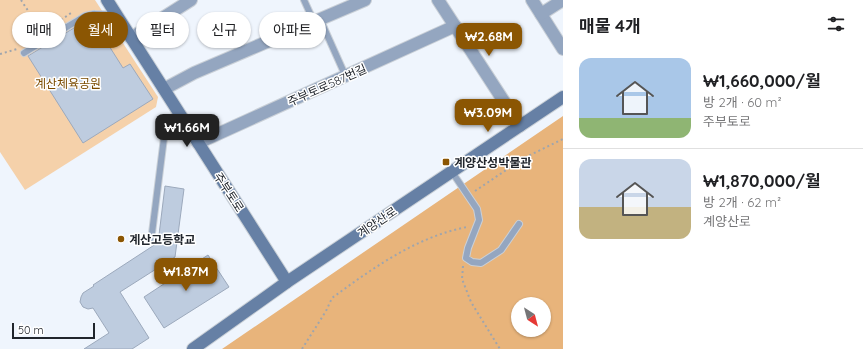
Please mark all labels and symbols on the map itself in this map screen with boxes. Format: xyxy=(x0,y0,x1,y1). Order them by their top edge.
pin: ₩2.68M xyxy=(456,23,522,57)
street label: 주부토로587번길 xyxy=(285,61,369,109)
park label: 계산체육공원 xyxy=(35,76,101,91)
pin: ₩3.09M xyxy=(455,99,521,133)
pin: ₩1.66M xyxy=(154,114,220,148)
place label: 계양산성박물관 xyxy=(454,155,531,170)
marker: 계양산성박물관 xyxy=(441,157,451,167)
street label: 주부토로 xyxy=(211,169,247,215)
street label: 계양산로 xyxy=(354,203,400,241)
place label: 계산고등학교 xyxy=(129,232,195,247)
marker: 계산고등학교 xyxy=(116,234,126,244)
pin: ₩1.87M xyxy=(153,258,219,292)
north arrow xyxy=(511,297,551,337)
scale bar xyxy=(12,321,95,340)

